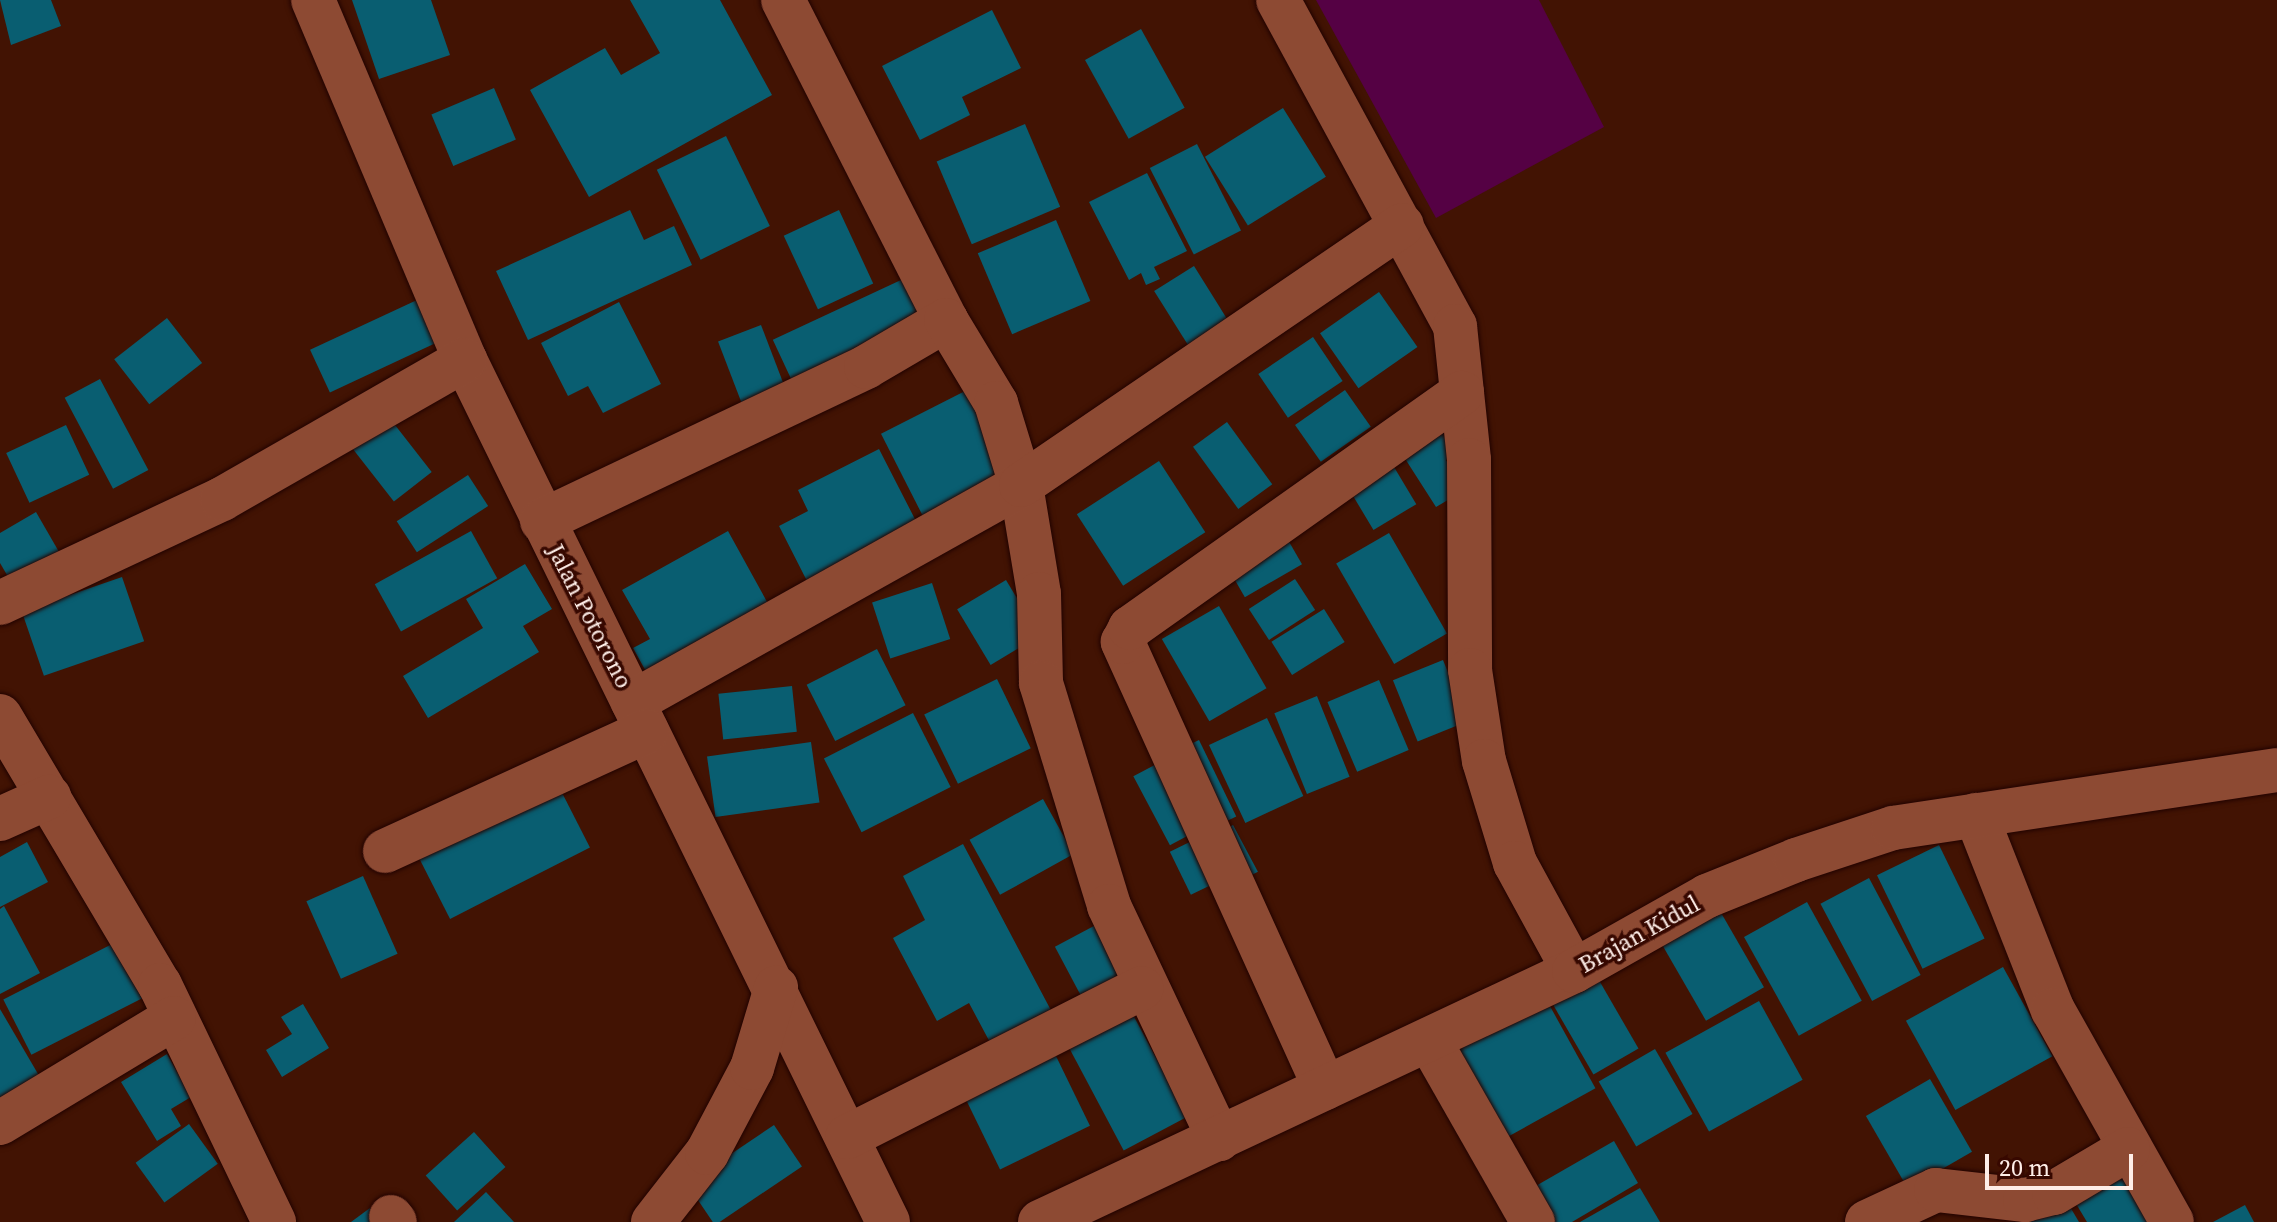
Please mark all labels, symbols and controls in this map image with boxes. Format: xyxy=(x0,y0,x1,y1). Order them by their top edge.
street label: Jalan Potorono xyxy=(541,539,639,693)
street label: Brajan Kidul xyxy=(1574,889,1704,979)
scale bar xyxy=(1989,1138,2137,1188)
text: 20 m xyxy=(1999,1151,2050,1184)

